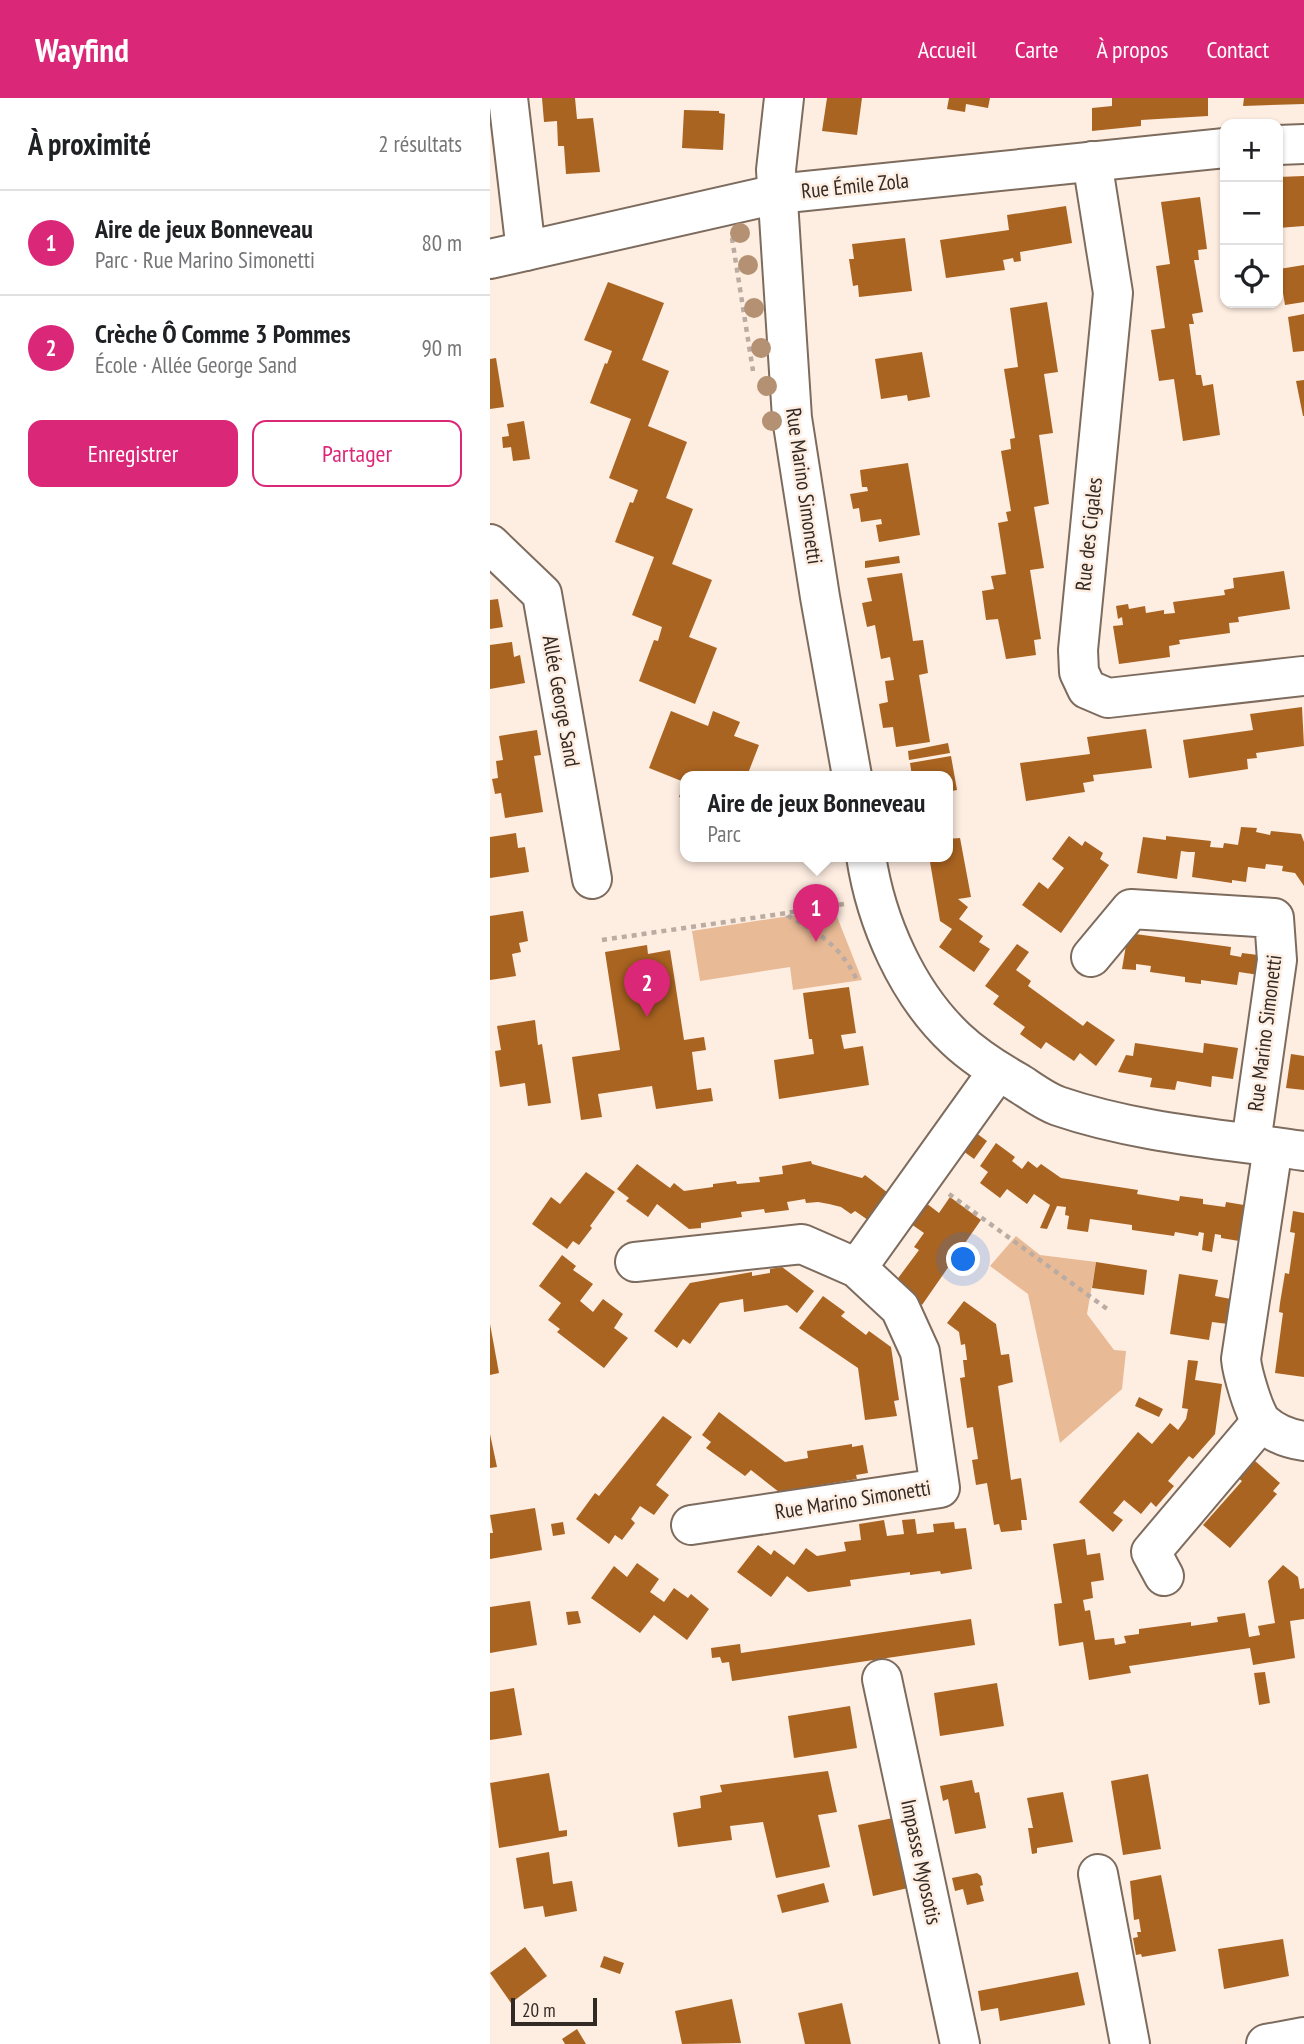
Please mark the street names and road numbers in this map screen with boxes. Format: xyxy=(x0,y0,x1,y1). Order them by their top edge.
street label: Rue Émile Zola xyxy=(800,166,910,205)
street label: Rue Marino Simonetti xyxy=(780,406,829,566)
street label: Rue des Cigales xyxy=(1069,476,1108,592)
street label: Allée George Sand xyxy=(537,633,586,769)
street label: Rue Marino Simonetti xyxy=(1242,953,1287,1113)
street label: Rue Marino Simonetti xyxy=(773,1474,933,1525)
street label: Impasse Myosotis xyxy=(895,1797,948,1927)

